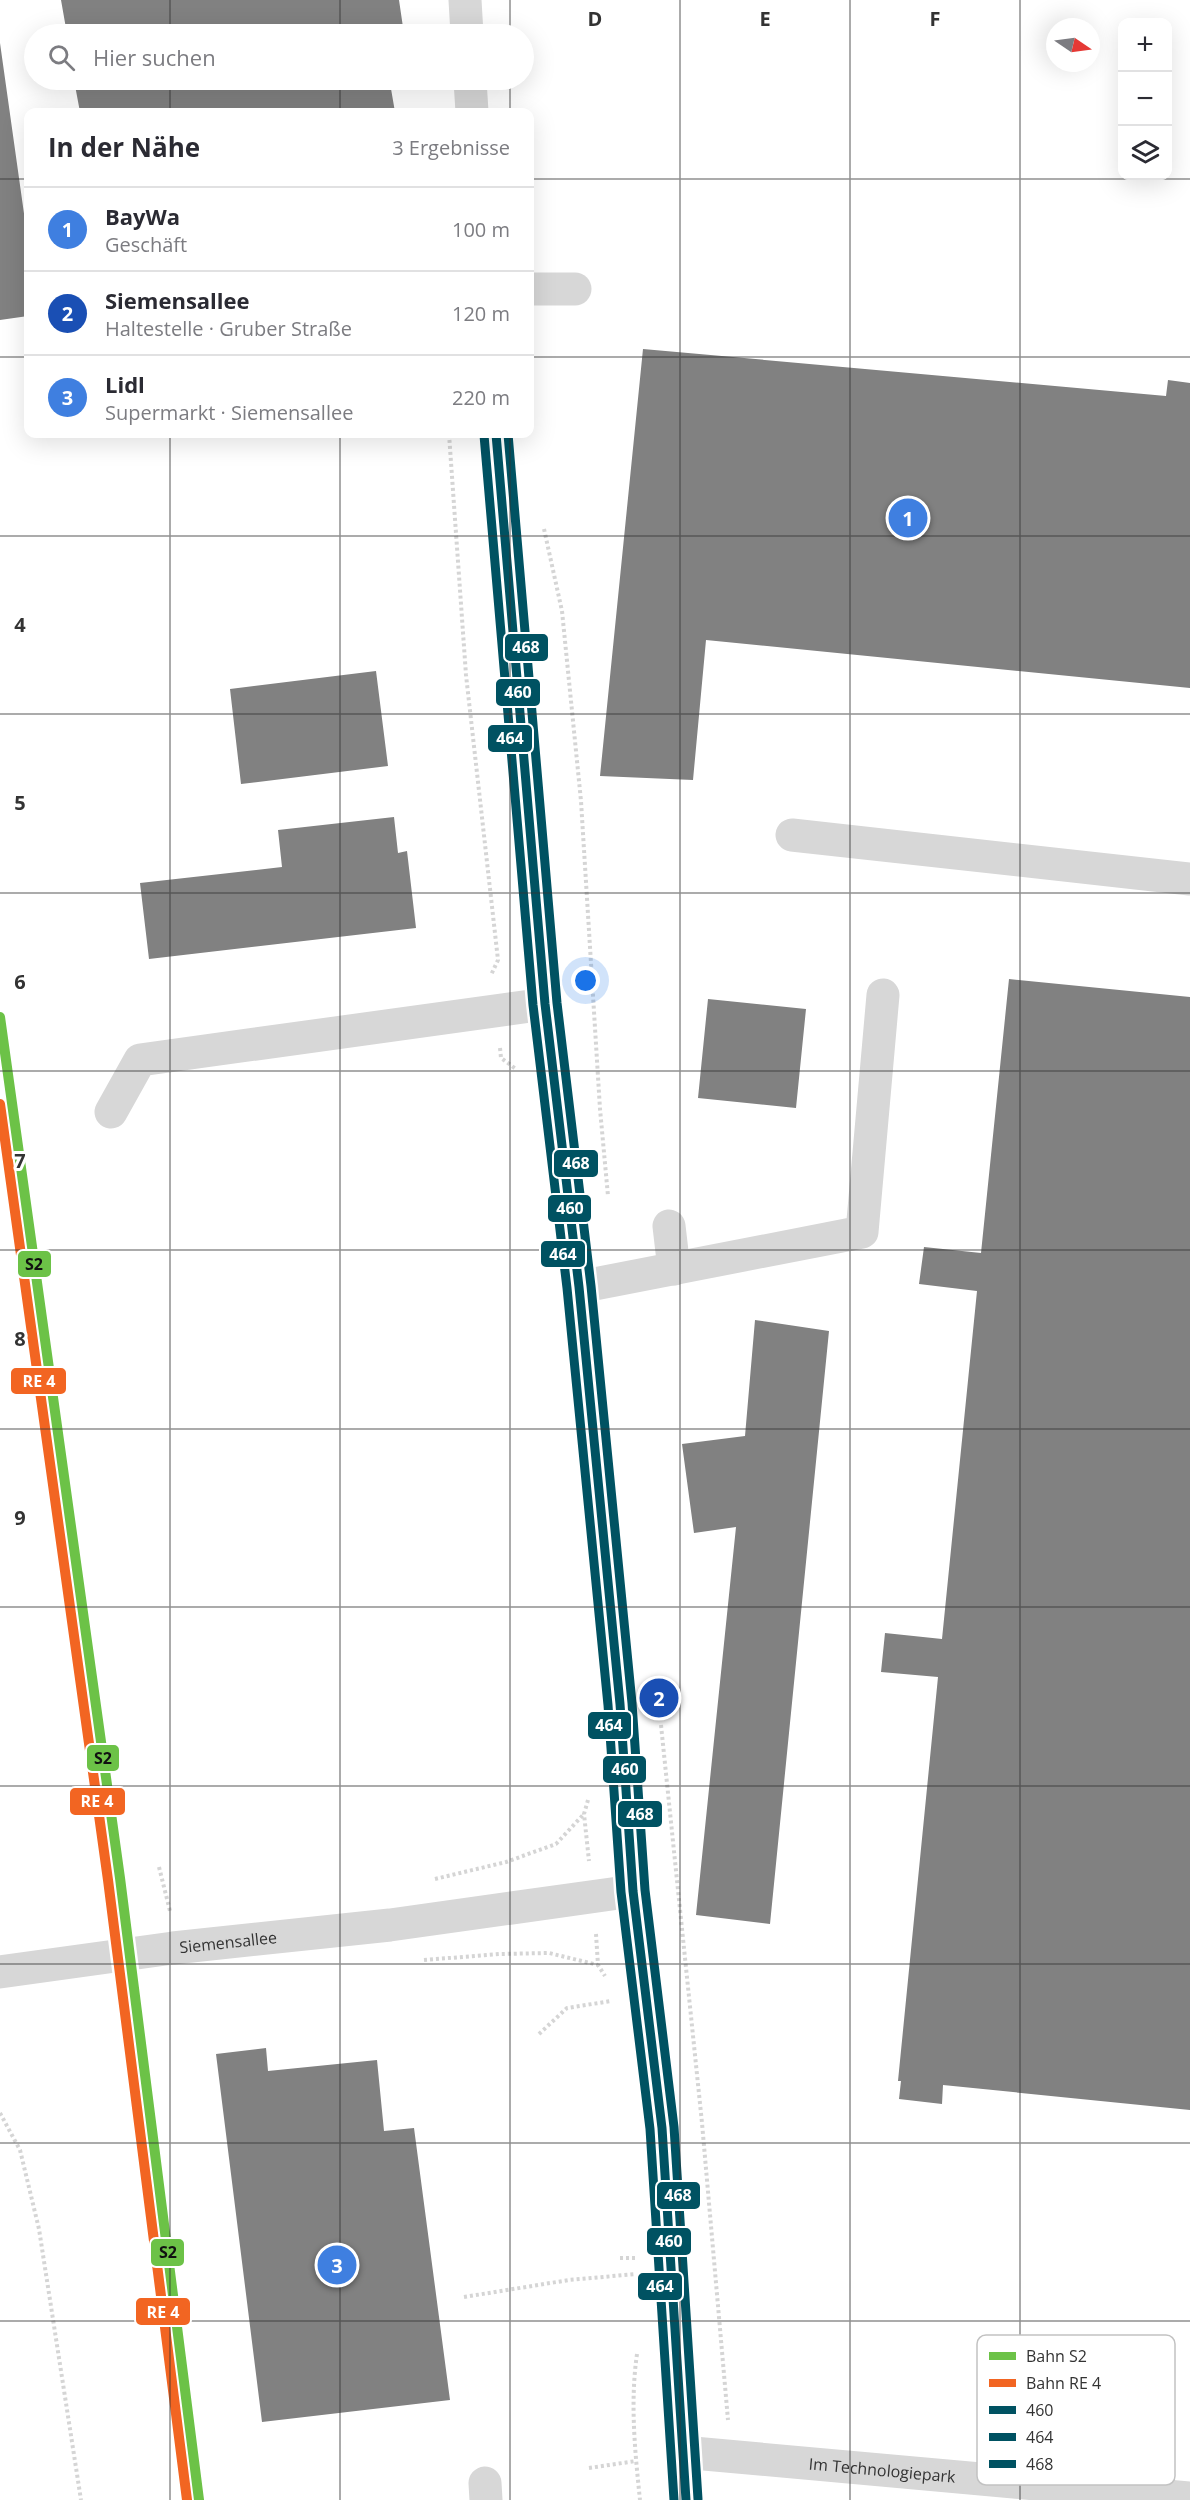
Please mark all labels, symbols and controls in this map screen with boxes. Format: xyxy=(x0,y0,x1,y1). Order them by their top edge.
text: D xyxy=(588,5,602,32)
text: E xyxy=(759,5,771,32)
text: F xyxy=(930,5,940,32)
north arrow xyxy=(1046,18,1100,72)
map controls xyxy=(1118,18,1172,180)
button: + xyxy=(1118,18,1172,72)
search box xyxy=(24,24,534,90)
icon: search xyxy=(45,41,78,74)
text: Hier suchen xyxy=(93,42,216,72)
button: − xyxy=(1118,72,1172,126)
button: layers xyxy=(1118,126,1172,180)
text: In der Nähe xyxy=(48,129,200,165)
text: 3 Ergebnisse xyxy=(392,134,510,161)
text: BayWa xyxy=(105,201,180,231)
text: 1 xyxy=(62,216,73,243)
text: 100 m xyxy=(452,216,510,243)
text: Geschäft xyxy=(105,231,187,258)
text: Siemensallee xyxy=(105,285,250,315)
text: 2 xyxy=(62,300,73,327)
text: 120 m xyxy=(452,300,510,327)
text: Haltestelle · Gruber Straße xyxy=(105,315,352,342)
text: Lidl xyxy=(105,369,145,399)
text: 3 xyxy=(62,384,73,411)
text: 220 m xyxy=(452,384,510,411)
text: Supermarkt · Siemensallee xyxy=(105,399,353,426)
pin: 1 xyxy=(888,496,928,540)
text: 4 xyxy=(14,611,26,638)
line badge: 468 xyxy=(504,633,549,662)
text: 468 xyxy=(512,636,540,658)
line badge: 460 xyxy=(495,678,541,707)
text: 460 xyxy=(504,681,532,703)
line badge: 464 xyxy=(487,724,533,753)
text: 464 xyxy=(496,727,524,749)
text: 5 xyxy=(14,789,26,816)
your location xyxy=(571,966,600,995)
text: 6 xyxy=(14,968,26,995)
text: 7 xyxy=(14,1147,26,1174)
line badge: 468 xyxy=(553,1149,599,1178)
text: 468 xyxy=(562,1152,590,1174)
line badge: 460 xyxy=(547,1194,592,1223)
text: 460 xyxy=(556,1197,584,1219)
line badge: 464 xyxy=(540,1240,586,1268)
text: 464 xyxy=(549,1243,577,1265)
line badge: S2 xyxy=(17,1250,52,1278)
text: S2 xyxy=(25,1253,43,1275)
text: 8 xyxy=(14,1325,26,1352)
line badge: RE 4 xyxy=(10,1367,67,1395)
text: RE 4 xyxy=(23,1370,55,1392)
text: 9 xyxy=(14,1504,26,1531)
pin: 2 xyxy=(640,1676,678,1720)
line badge: 464 xyxy=(587,1711,632,1740)
text: 464 xyxy=(595,1714,623,1736)
line badge: S2 xyxy=(86,1744,120,1772)
text: S2 xyxy=(94,1747,112,1769)
line badge: 460 xyxy=(602,1755,647,1784)
text: 460 xyxy=(611,1758,639,1780)
line badge: RE 4 xyxy=(69,1787,126,1816)
text: RE 4 xyxy=(81,1790,113,1812)
line badge: 468 xyxy=(617,1800,663,1828)
text: 468 xyxy=(626,1803,654,1825)
street label: Siemensallee xyxy=(178,1926,278,1958)
line badge: 468 xyxy=(656,2181,701,2210)
text: 468 xyxy=(664,2184,692,2206)
line badge: 460 xyxy=(646,2227,692,2256)
text: 460 xyxy=(655,2230,683,2252)
line badge: S2 xyxy=(150,2238,185,2267)
text: S2 xyxy=(159,2241,177,2263)
pin: 3 xyxy=(318,2242,356,2288)
line badge: 464 xyxy=(637,2272,683,2301)
text: 464 xyxy=(646,2275,674,2297)
line badge: RE 4 xyxy=(135,2297,191,2326)
text: RE 4 xyxy=(147,2301,179,2323)
legend xyxy=(977,2335,1175,2485)
text: Bahn S2 xyxy=(1026,2345,1087,2367)
text: Bahn RE 4 xyxy=(1026,2372,1101,2394)
text: 460 xyxy=(1026,2399,1053,2421)
text: 464 xyxy=(1026,2426,1053,2448)
street label: Im Technologiepark xyxy=(808,2453,957,2488)
text: 468 xyxy=(1026,2453,1053,2475)

